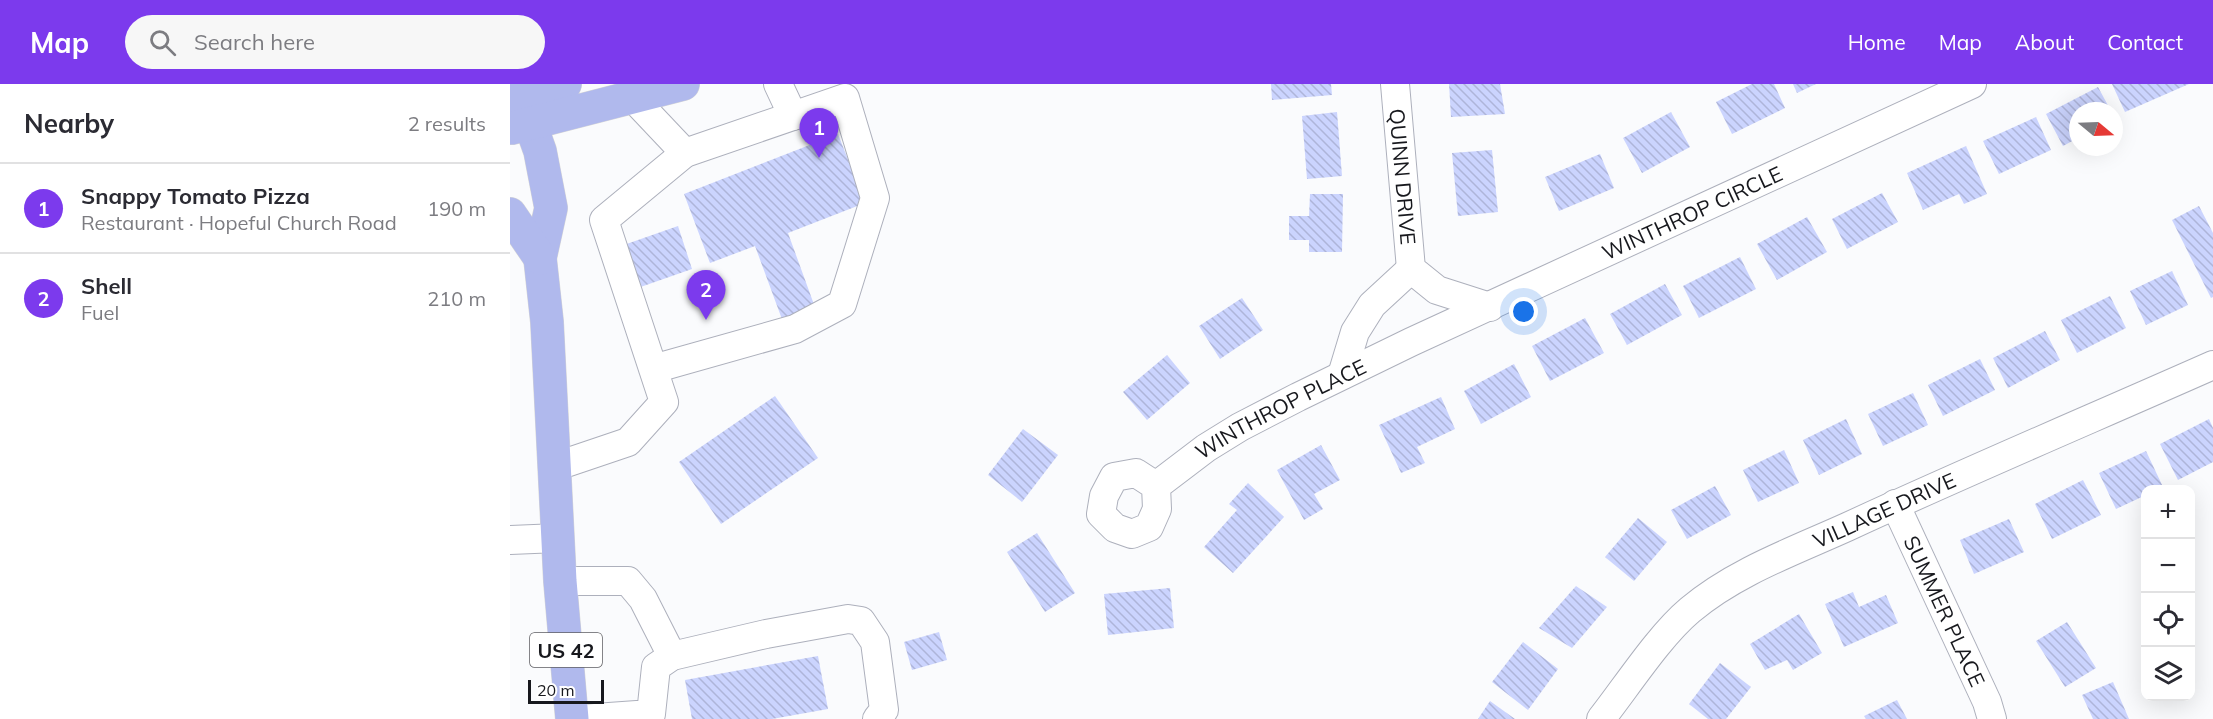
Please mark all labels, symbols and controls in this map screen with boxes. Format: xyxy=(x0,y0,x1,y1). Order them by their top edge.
search box xyxy=(125,15,545,69)
text: Map xyxy=(30,25,89,60)
icon: search xyxy=(146,26,179,59)
text: Search here xyxy=(194,28,315,56)
text: Home xyxy=(1848,29,1906,55)
text: Map xyxy=(1939,29,1982,55)
text: About xyxy=(2015,29,2074,55)
text: Contact xyxy=(2107,29,2183,55)
north arrow xyxy=(2069,102,2123,156)
text: Nearby xyxy=(24,107,114,140)
street label: QUINN DRIVE xyxy=(1384,107,1422,246)
pin: 1 xyxy=(800,109,838,158)
text: 2 results xyxy=(408,111,486,136)
street label: WINTHROP CIRCLE xyxy=(1598,160,1786,265)
text: Snappy Tomato Pizza xyxy=(81,182,310,210)
text: 1 xyxy=(38,196,50,221)
text: 190 m xyxy=(427,196,486,221)
text: Restaurant · Hopeful Church Road xyxy=(81,210,397,235)
pin: 2 xyxy=(686,270,726,320)
text: Shell xyxy=(81,272,132,300)
text: 2 xyxy=(38,286,50,311)
text: 210 m xyxy=(427,286,486,311)
your location xyxy=(1509,297,1538,326)
text: Fuel xyxy=(81,300,119,325)
street label: WINTHROP PLACE xyxy=(1190,353,1370,465)
street label: VILLAGE DRIVE xyxy=(1809,467,1959,553)
map controls xyxy=(2141,485,2195,701)
button: + xyxy=(2141,485,2195,539)
street label: SUMMER PLACE xyxy=(1898,531,1991,691)
button: − xyxy=(2141,539,2195,593)
button: locate xyxy=(2141,593,2195,647)
road number: US 42 xyxy=(530,633,602,667)
button: layers xyxy=(2141,647,2195,701)
scale bar xyxy=(528,677,604,704)
text: 20 m xyxy=(537,680,574,700)

